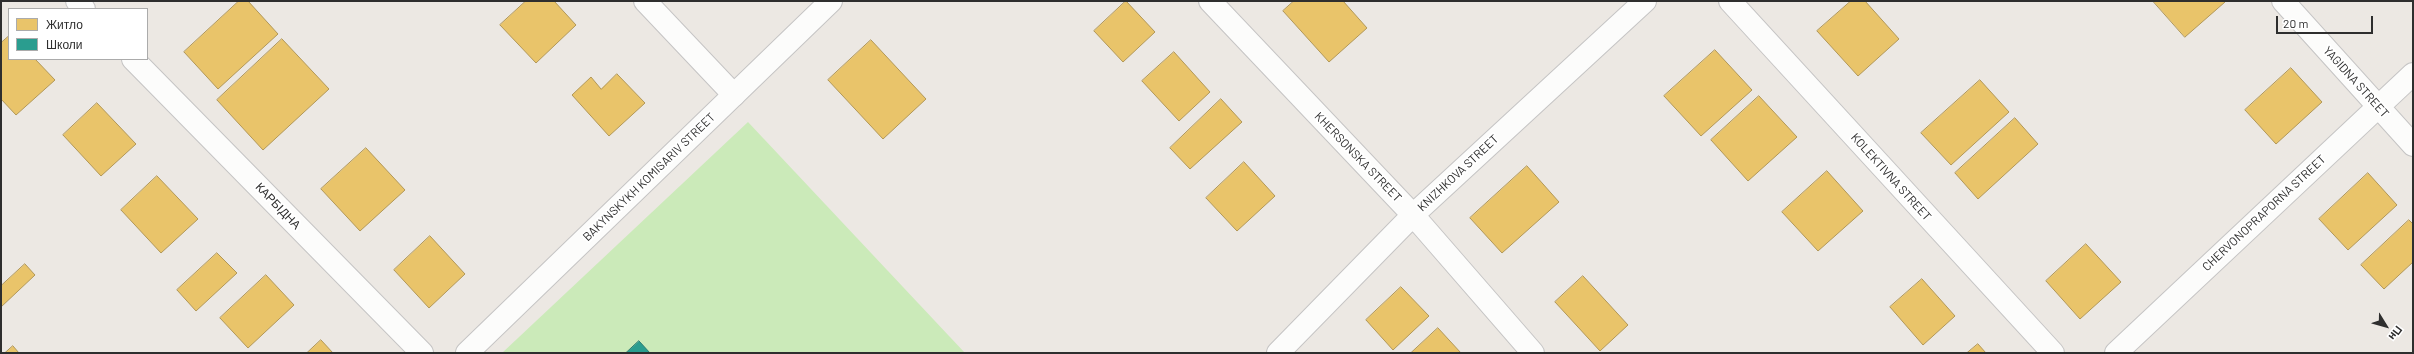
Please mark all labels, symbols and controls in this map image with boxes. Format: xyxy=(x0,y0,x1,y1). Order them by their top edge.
legend xyxy=(8,8,148,60)
scale bar xyxy=(2278,8,2375,34)
text: 20 m xyxy=(2283,16,2309,30)
text: Житло xyxy=(46,17,83,31)
text: Школи xyxy=(46,37,83,51)
street label: YAGIDNA STREET xyxy=(2320,43,2392,121)
street label: KHERSONSKA STREET xyxy=(1311,109,1405,205)
street label: BAKYNSKYKH KOMISARIV STREET xyxy=(580,110,718,244)
street label: KOLEKTIVNA STREET xyxy=(1848,130,1934,224)
street label: KNIZHKOVA STREET xyxy=(1415,132,1501,214)
street label: CHERVONOPRAPORNA STREET xyxy=(2199,152,2329,274)
street label: КАРБІДНА xyxy=(252,180,304,232)
north arrow xyxy=(2366,306,2406,346)
text: Пн xyxy=(2386,324,2406,343)

